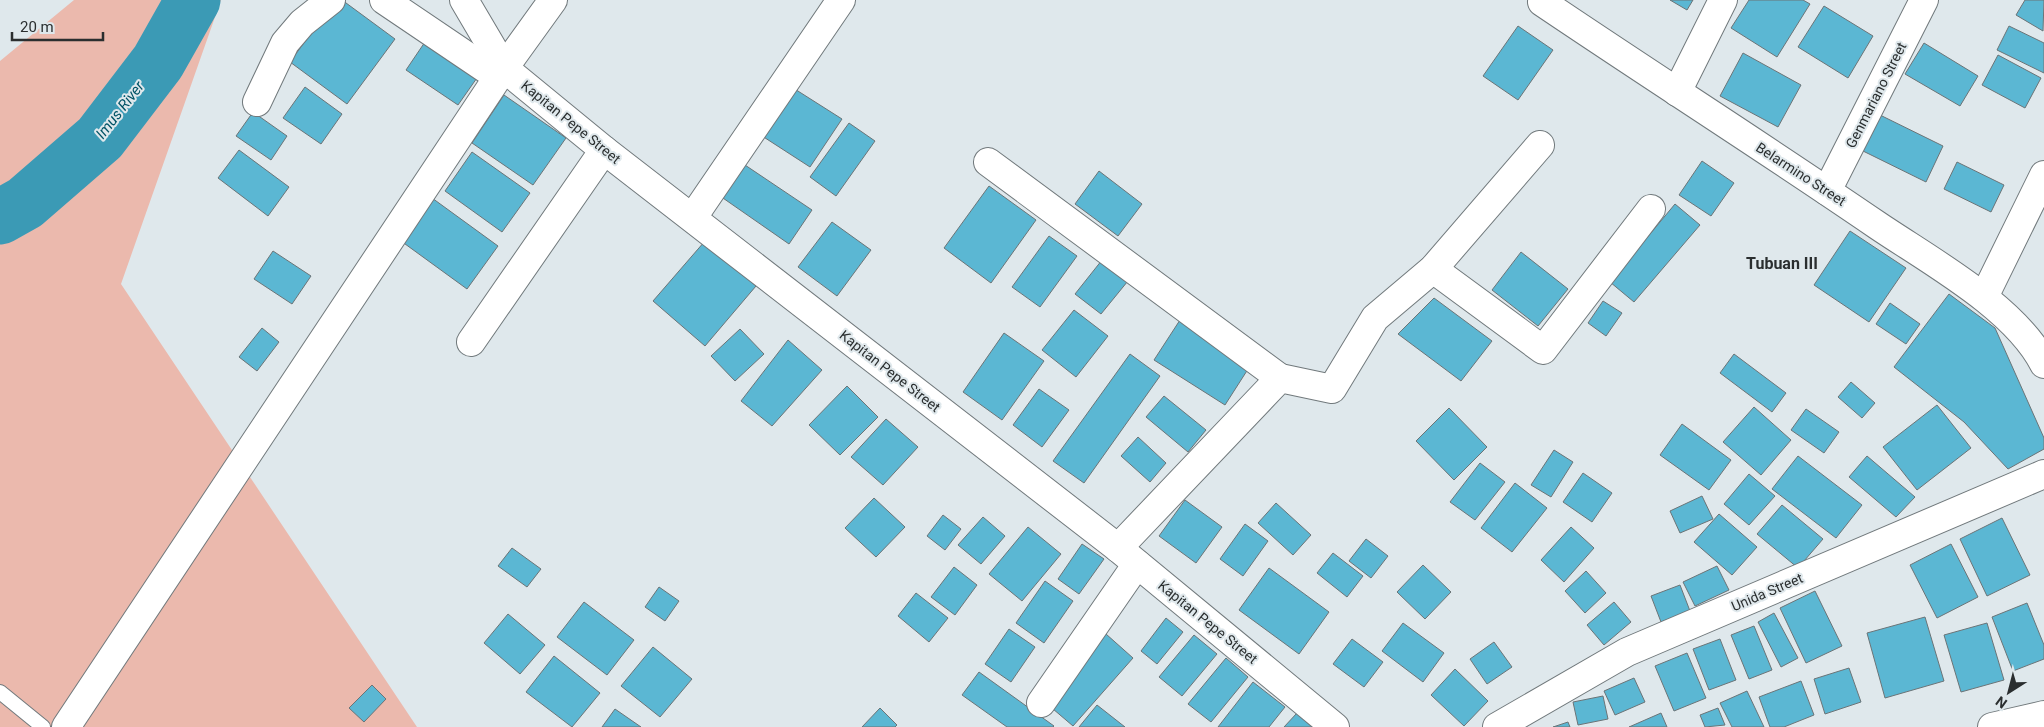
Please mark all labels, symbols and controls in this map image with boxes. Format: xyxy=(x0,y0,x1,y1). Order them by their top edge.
scale bar xyxy=(12,10,104,42)
text: 20 m xyxy=(20,18,54,36)
street label: Genmariano Street xyxy=(1842,39,1910,151)
water label: Imus River xyxy=(92,77,149,142)
street label: Kapitan Pepe Street xyxy=(518,77,624,167)
street label: Belarmino Street xyxy=(1753,139,1849,209)
district label: Tubuan III xyxy=(1746,254,1818,273)
street label: Kapitan Pepe Street xyxy=(837,327,944,415)
street label: Unida Street xyxy=(1729,570,1806,614)
street label: Kapitan Pepe Street xyxy=(1155,577,1261,667)
north arrow xyxy=(1984,667,2034,717)
text: N xyxy=(1993,693,2010,712)

